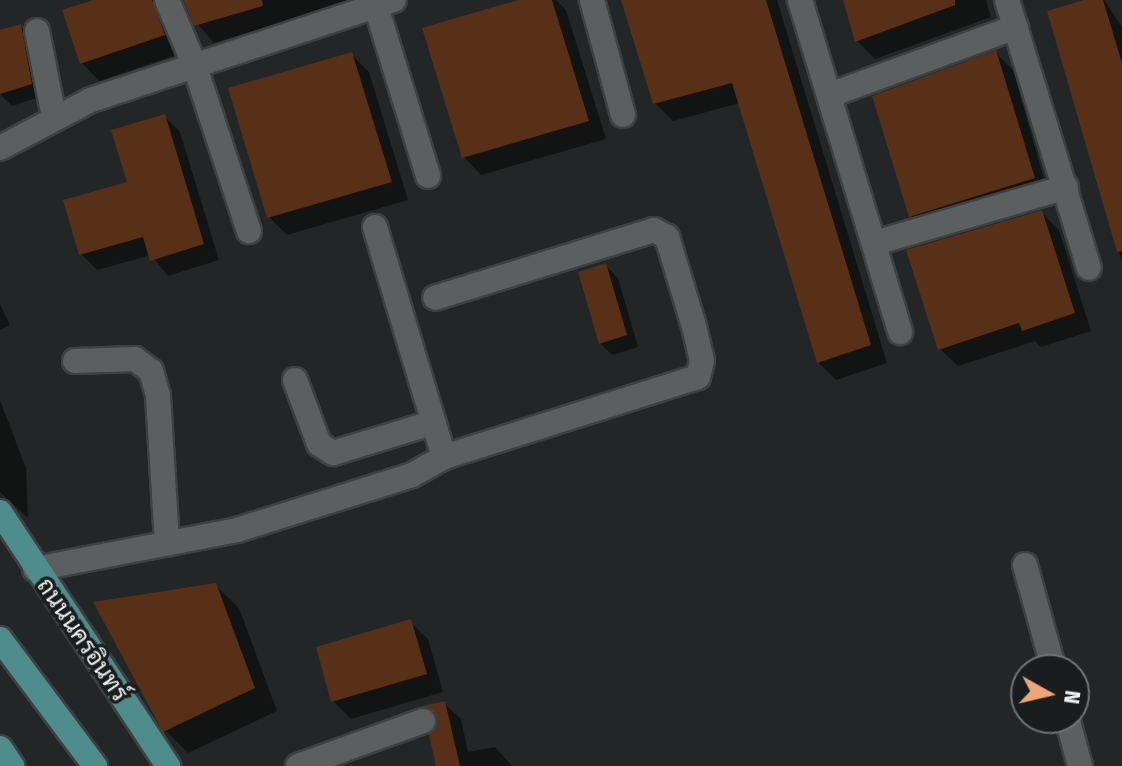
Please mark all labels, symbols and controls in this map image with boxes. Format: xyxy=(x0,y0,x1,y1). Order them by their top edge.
street label: ถนนนครอินทร์ xyxy=(30,573,134,707)
north arrow xyxy=(1010,654,1090,734)
text: N xyxy=(1058,689,1087,706)

